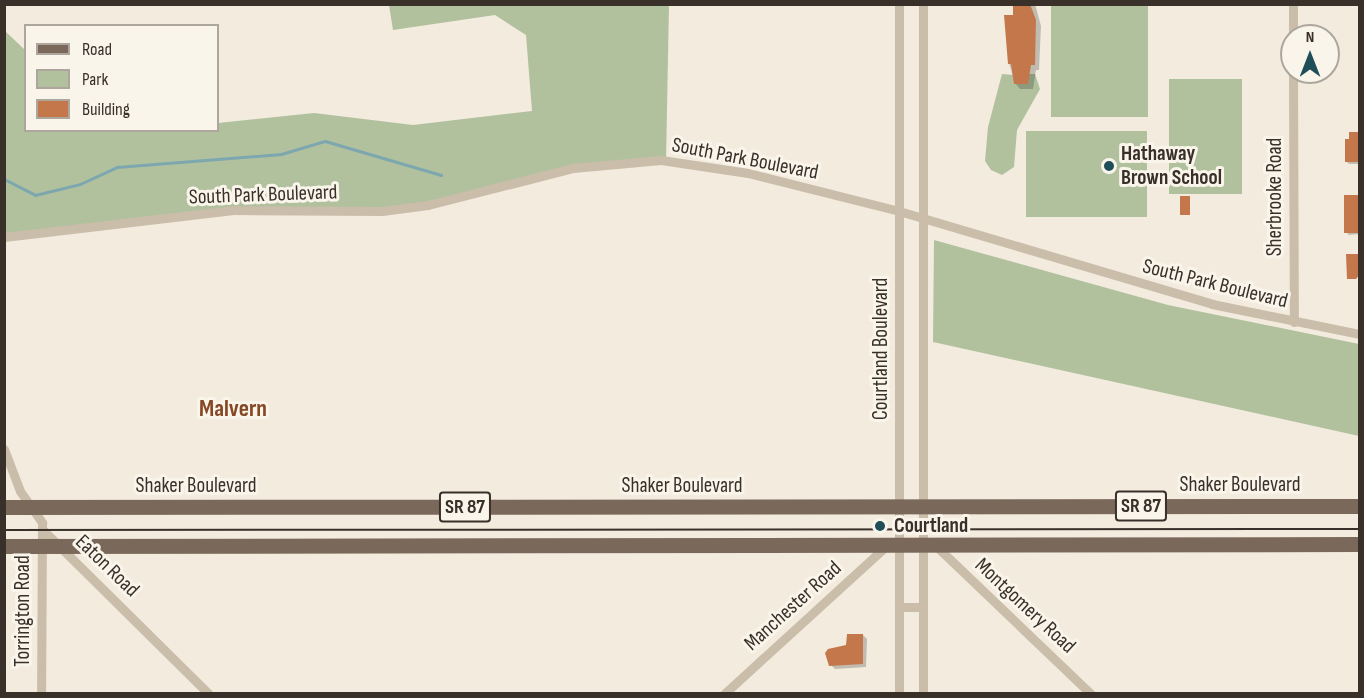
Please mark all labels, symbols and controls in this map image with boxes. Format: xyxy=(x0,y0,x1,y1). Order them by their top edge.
legend xyxy=(24,24,219,132)
north arrow xyxy=(1280,24,1340,84)
text: N xyxy=(1306,28,1314,47)
text: Road xyxy=(82,39,112,60)
text: Park xyxy=(82,69,108,90)
text: Building xyxy=(82,99,130,120)
street label: South Park Boulevard xyxy=(670,132,820,186)
street label: Sherbrooke Road xyxy=(1262,138,1288,256)
place label: Hathaway Brown School xyxy=(1121,141,1222,191)
marker: Hathaway Brown School xyxy=(1102,159,1116,173)
street label: South Park Boulevard xyxy=(188,180,338,210)
street label: South Park Boulevard xyxy=(1140,254,1290,314)
street label: Courtland Boulevard xyxy=(868,278,894,420)
district label: Malvern xyxy=(199,395,267,423)
street label: Shaker Boulevard xyxy=(1180,472,1300,498)
street label: Shaker Boulevard xyxy=(136,473,256,499)
street label: Shaker Boulevard xyxy=(622,473,742,499)
road number: SR 87 xyxy=(1114,489,1168,523)
road number: SR 87 xyxy=(438,490,492,524)
place label: Courtland xyxy=(894,513,968,539)
marker: Courtland xyxy=(871,517,889,535)
street label: Eaton Road xyxy=(70,530,144,602)
street label: Montgomery Road xyxy=(969,553,1081,659)
street label: Torrington Road xyxy=(10,555,36,667)
street label: Manchester Road xyxy=(739,556,847,656)

